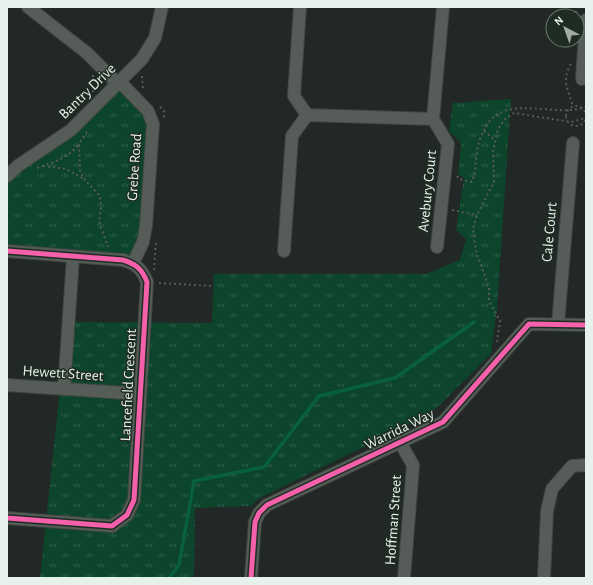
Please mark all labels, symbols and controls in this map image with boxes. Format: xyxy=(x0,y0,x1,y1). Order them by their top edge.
north arrow xyxy=(545,8,585,48)
text: N xyxy=(552,14,565,27)
street label: Bantry Drive xyxy=(56,61,119,122)
street label: Grebe Road xyxy=(125,133,144,201)
street label: Avebury Court xyxy=(416,149,439,233)
street label: Cale Court xyxy=(539,201,560,262)
street label: Lancefield Crescent xyxy=(118,328,139,442)
street label: Hewett Street xyxy=(22,363,104,384)
street label: Warrida Way xyxy=(362,406,437,453)
street label: Hoffman Street xyxy=(383,474,404,566)

